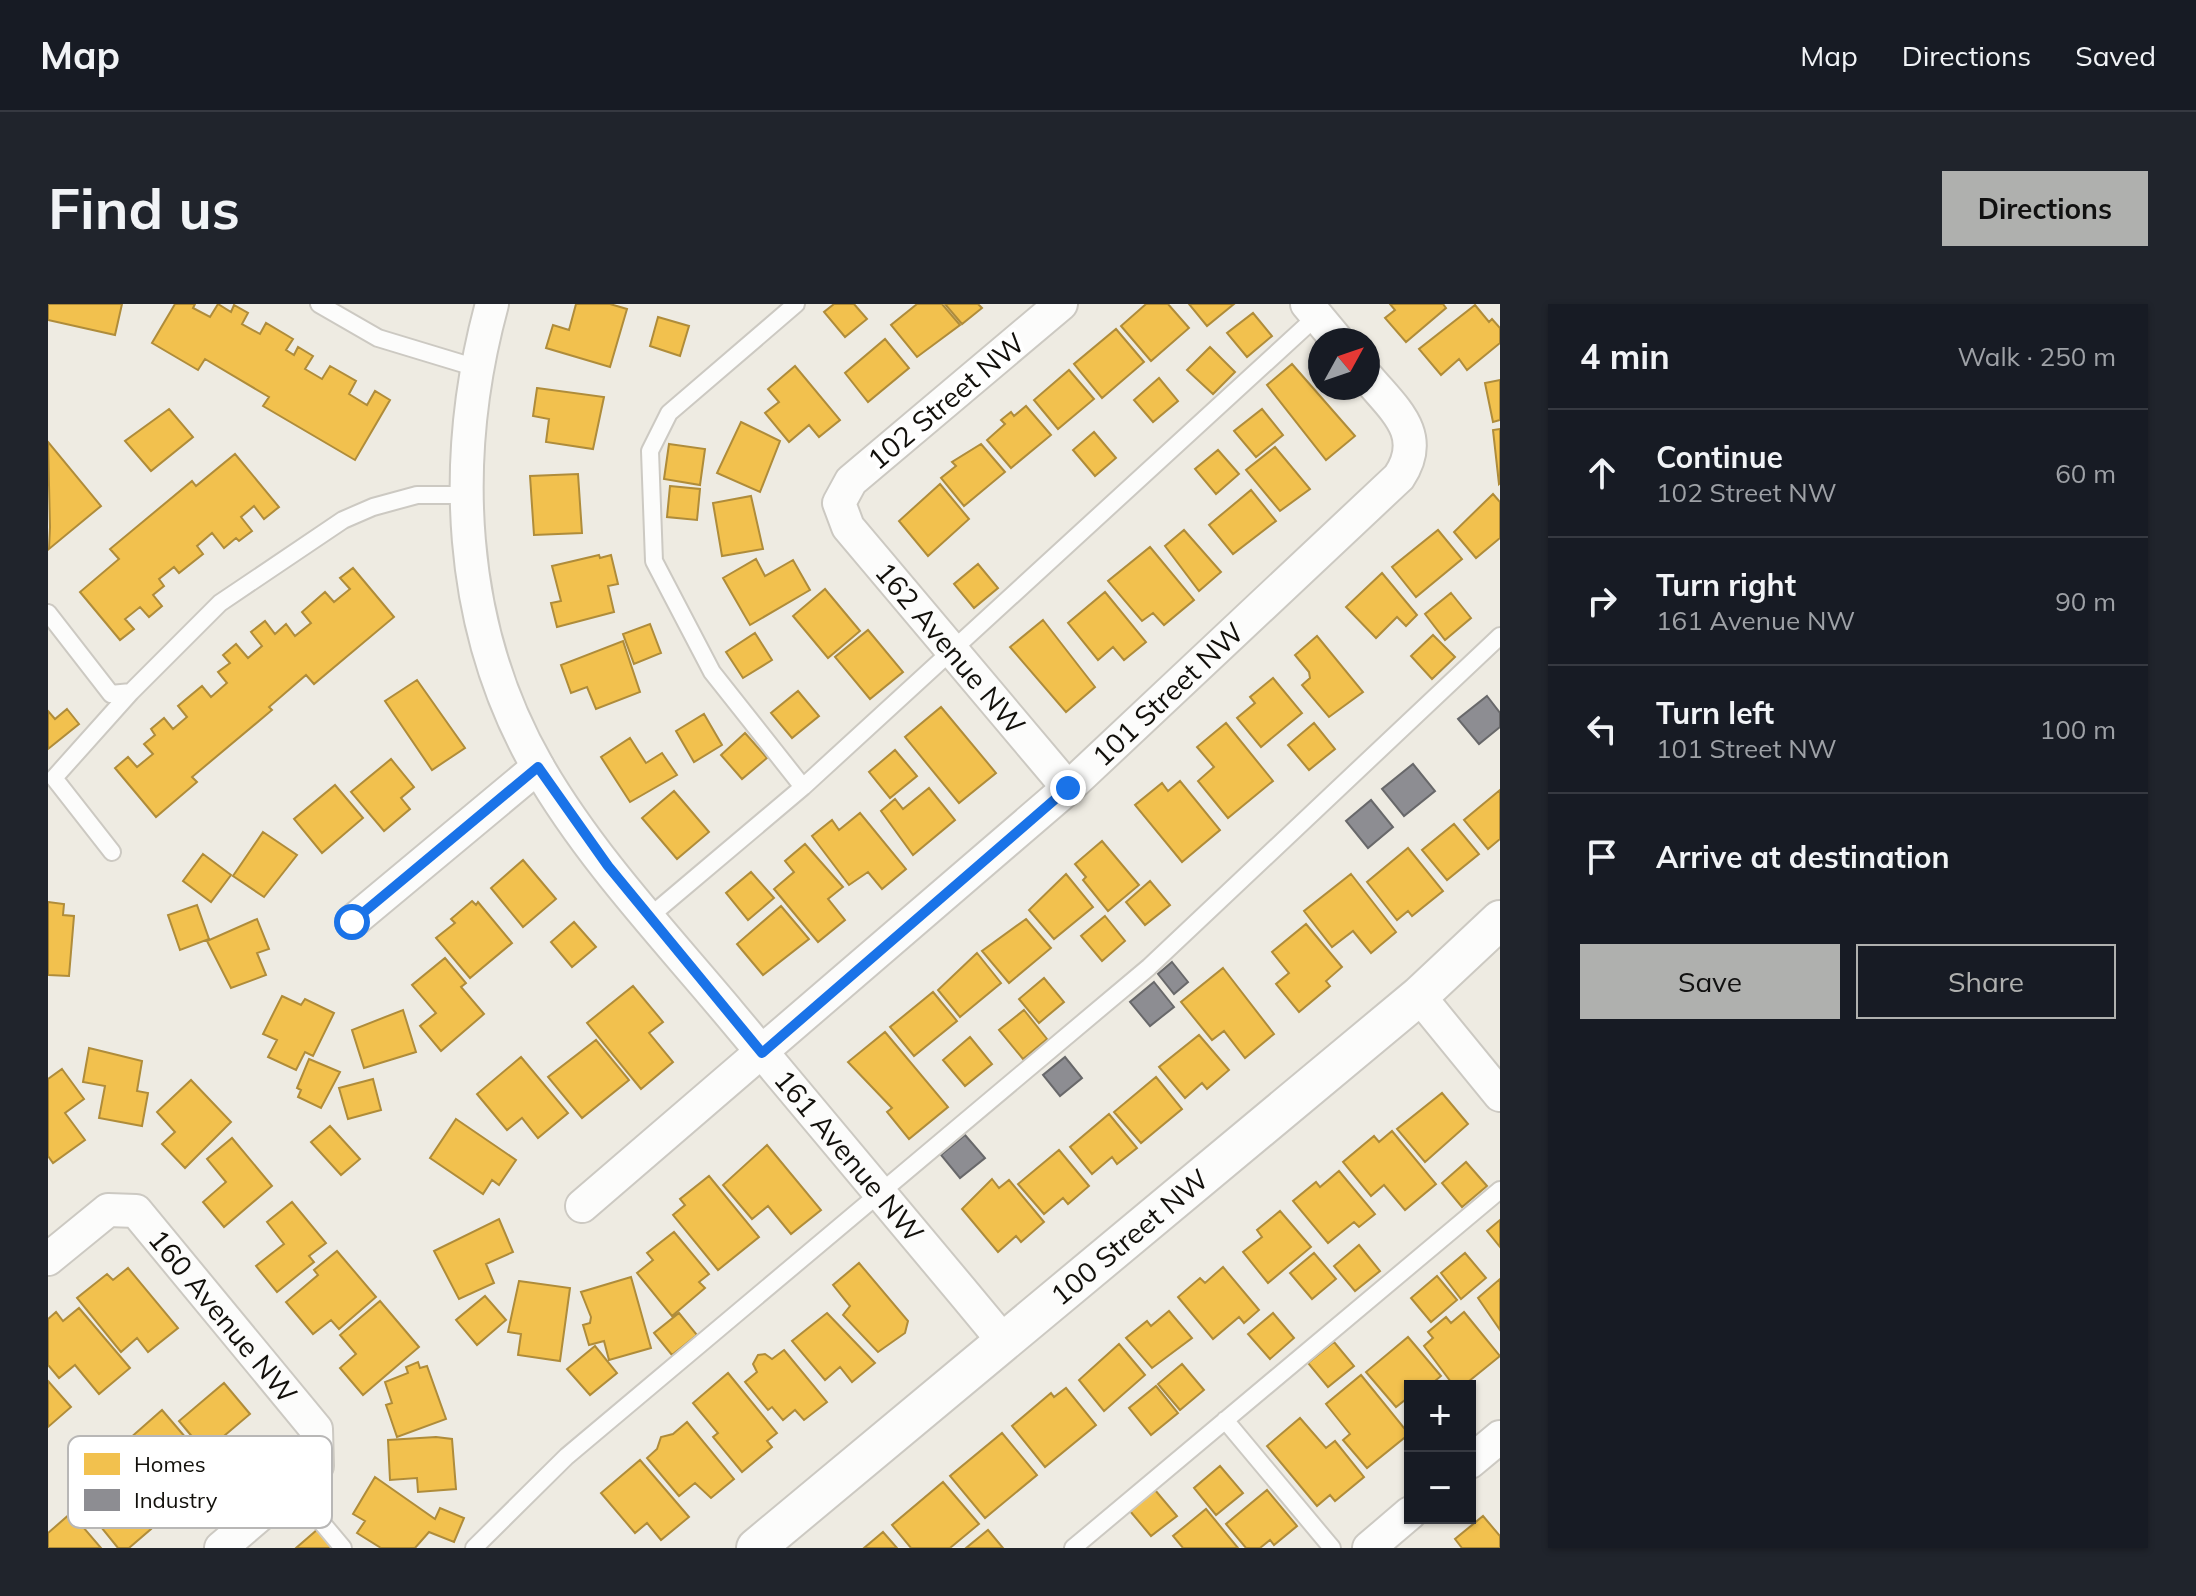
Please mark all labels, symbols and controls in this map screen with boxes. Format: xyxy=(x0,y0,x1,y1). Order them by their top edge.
text: Map xyxy=(40,31,120,79)
text: Map xyxy=(1800,38,1858,73)
text: Directions xyxy=(1902,38,2031,73)
text: Saved xyxy=(2075,38,2156,73)
button: Directions xyxy=(1942,171,2148,246)
text: Find us xyxy=(48,173,240,243)
street label: 102 Street NW xyxy=(860,325,1031,477)
north arrow xyxy=(1308,328,1380,400)
text: 4 min xyxy=(1580,335,1670,378)
text: Walk · 250 m xyxy=(1957,340,2116,373)
text: Continue xyxy=(1656,438,1783,476)
icon: ahead xyxy=(1580,451,1624,495)
text: 60 m xyxy=(2055,457,2116,490)
text: 102 Street NW xyxy=(1656,476,1837,509)
street label: 162 Avenue NW xyxy=(868,555,1033,741)
text: Turn right xyxy=(1656,566,1796,604)
icon: right xyxy=(1580,579,1624,623)
text: 90 m xyxy=(2055,585,2116,618)
text: 161 Avenue NW xyxy=(1656,604,1855,637)
street label: 101 Street NW xyxy=(1085,614,1250,773)
text: Turn left xyxy=(1656,694,1774,732)
icon: left xyxy=(1580,707,1624,751)
text: 100 m xyxy=(2040,713,2116,746)
text: 101 Street NW xyxy=(1656,732,1837,765)
route end xyxy=(1050,770,1086,806)
icon: arrive xyxy=(1580,835,1624,879)
text: Arrive at destination xyxy=(1656,838,1950,876)
route start xyxy=(334,904,370,940)
button: Save xyxy=(1580,944,1840,1019)
button: Share xyxy=(1856,944,2116,1019)
street label: 161 Avenue NW xyxy=(767,1062,932,1249)
street label: 100 Street NW xyxy=(1043,1161,1215,1312)
street label: 160 Avenue NW xyxy=(141,1222,305,1410)
map controls xyxy=(1404,1380,1476,1524)
button: + xyxy=(1404,1380,1476,1452)
legend xyxy=(68,1436,332,1528)
text: Homes xyxy=(134,1450,206,1478)
button: − xyxy=(1404,1452,1476,1524)
text: Industry xyxy=(134,1486,218,1514)

